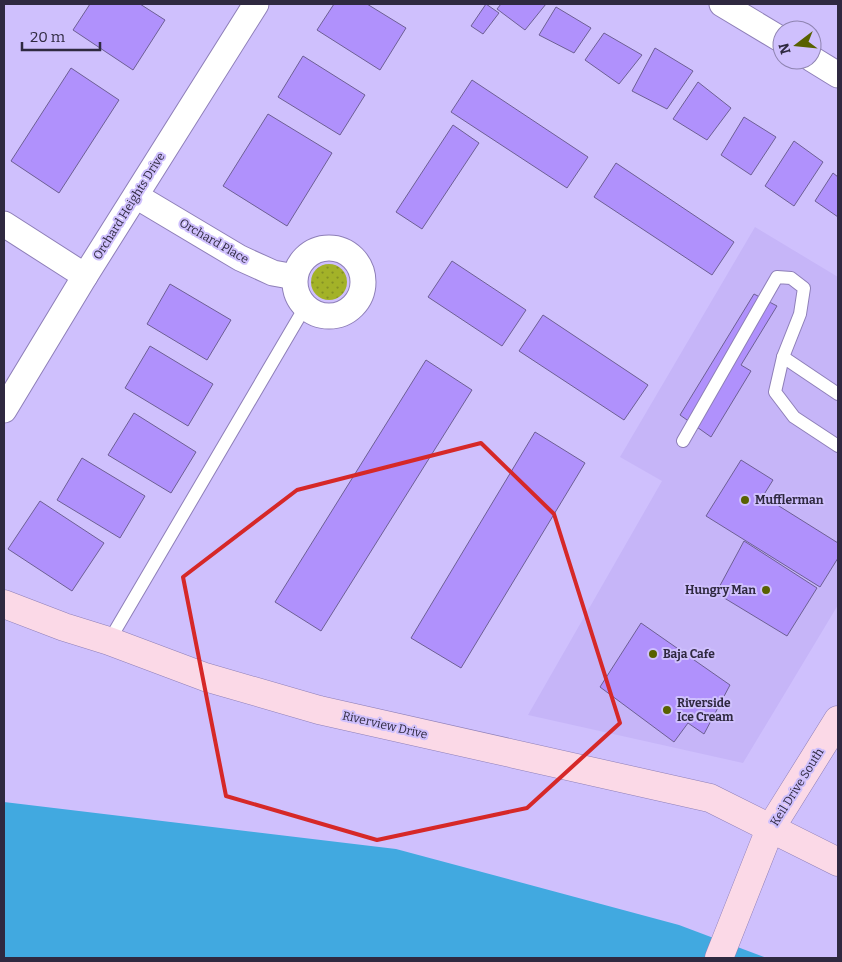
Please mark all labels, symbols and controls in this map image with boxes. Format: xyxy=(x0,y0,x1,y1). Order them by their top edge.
scale bar xyxy=(22,20,100,52)
north arrow xyxy=(772,20,822,70)
text: 20 m xyxy=(30,28,66,46)
text: N xyxy=(775,41,795,56)
street label: Orchard Heights Drive xyxy=(90,150,168,262)
street label: Orchard Place xyxy=(177,216,251,266)
place label: Mufflerman xyxy=(755,493,824,507)
marker: Mufflerman xyxy=(739,494,751,506)
place label: Hungry Man xyxy=(685,583,756,597)
marker: Hungry Man xyxy=(760,584,772,596)
place label: Baja Cafe xyxy=(663,647,715,662)
marker: Baja Cafe xyxy=(647,648,659,660)
place label: Riverside Ice Cream xyxy=(677,696,734,724)
marker: Riverside Ice Cream xyxy=(661,704,673,716)
street label: Riverview Drive xyxy=(341,708,429,742)
street label: Keil Drive South xyxy=(767,745,827,828)

